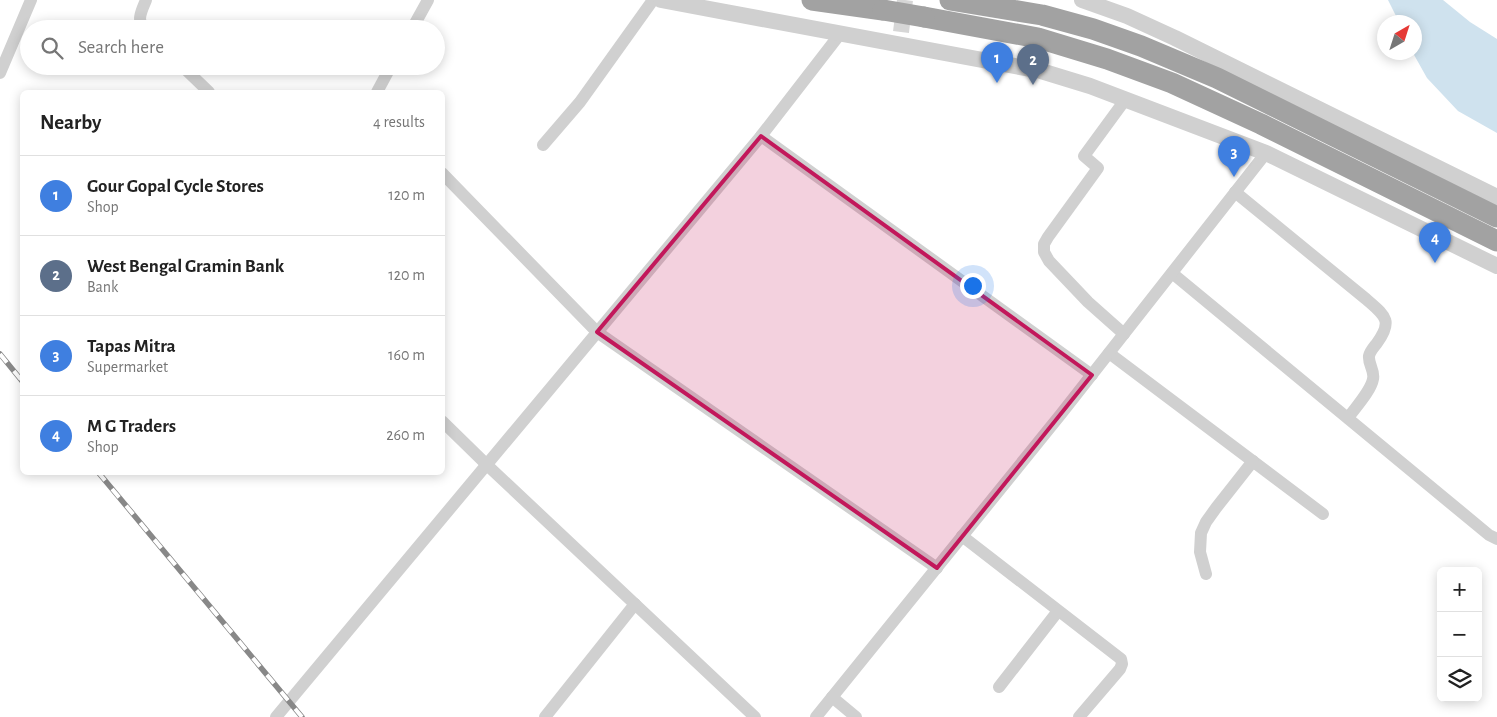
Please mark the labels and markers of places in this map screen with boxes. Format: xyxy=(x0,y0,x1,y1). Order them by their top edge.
pin: 1 xyxy=(981,42,1013,83)
pin: 2 xyxy=(1017,44,1049,85)
pin: 3 xyxy=(1218,136,1250,177)
pin: 4 xyxy=(1419,222,1451,263)

